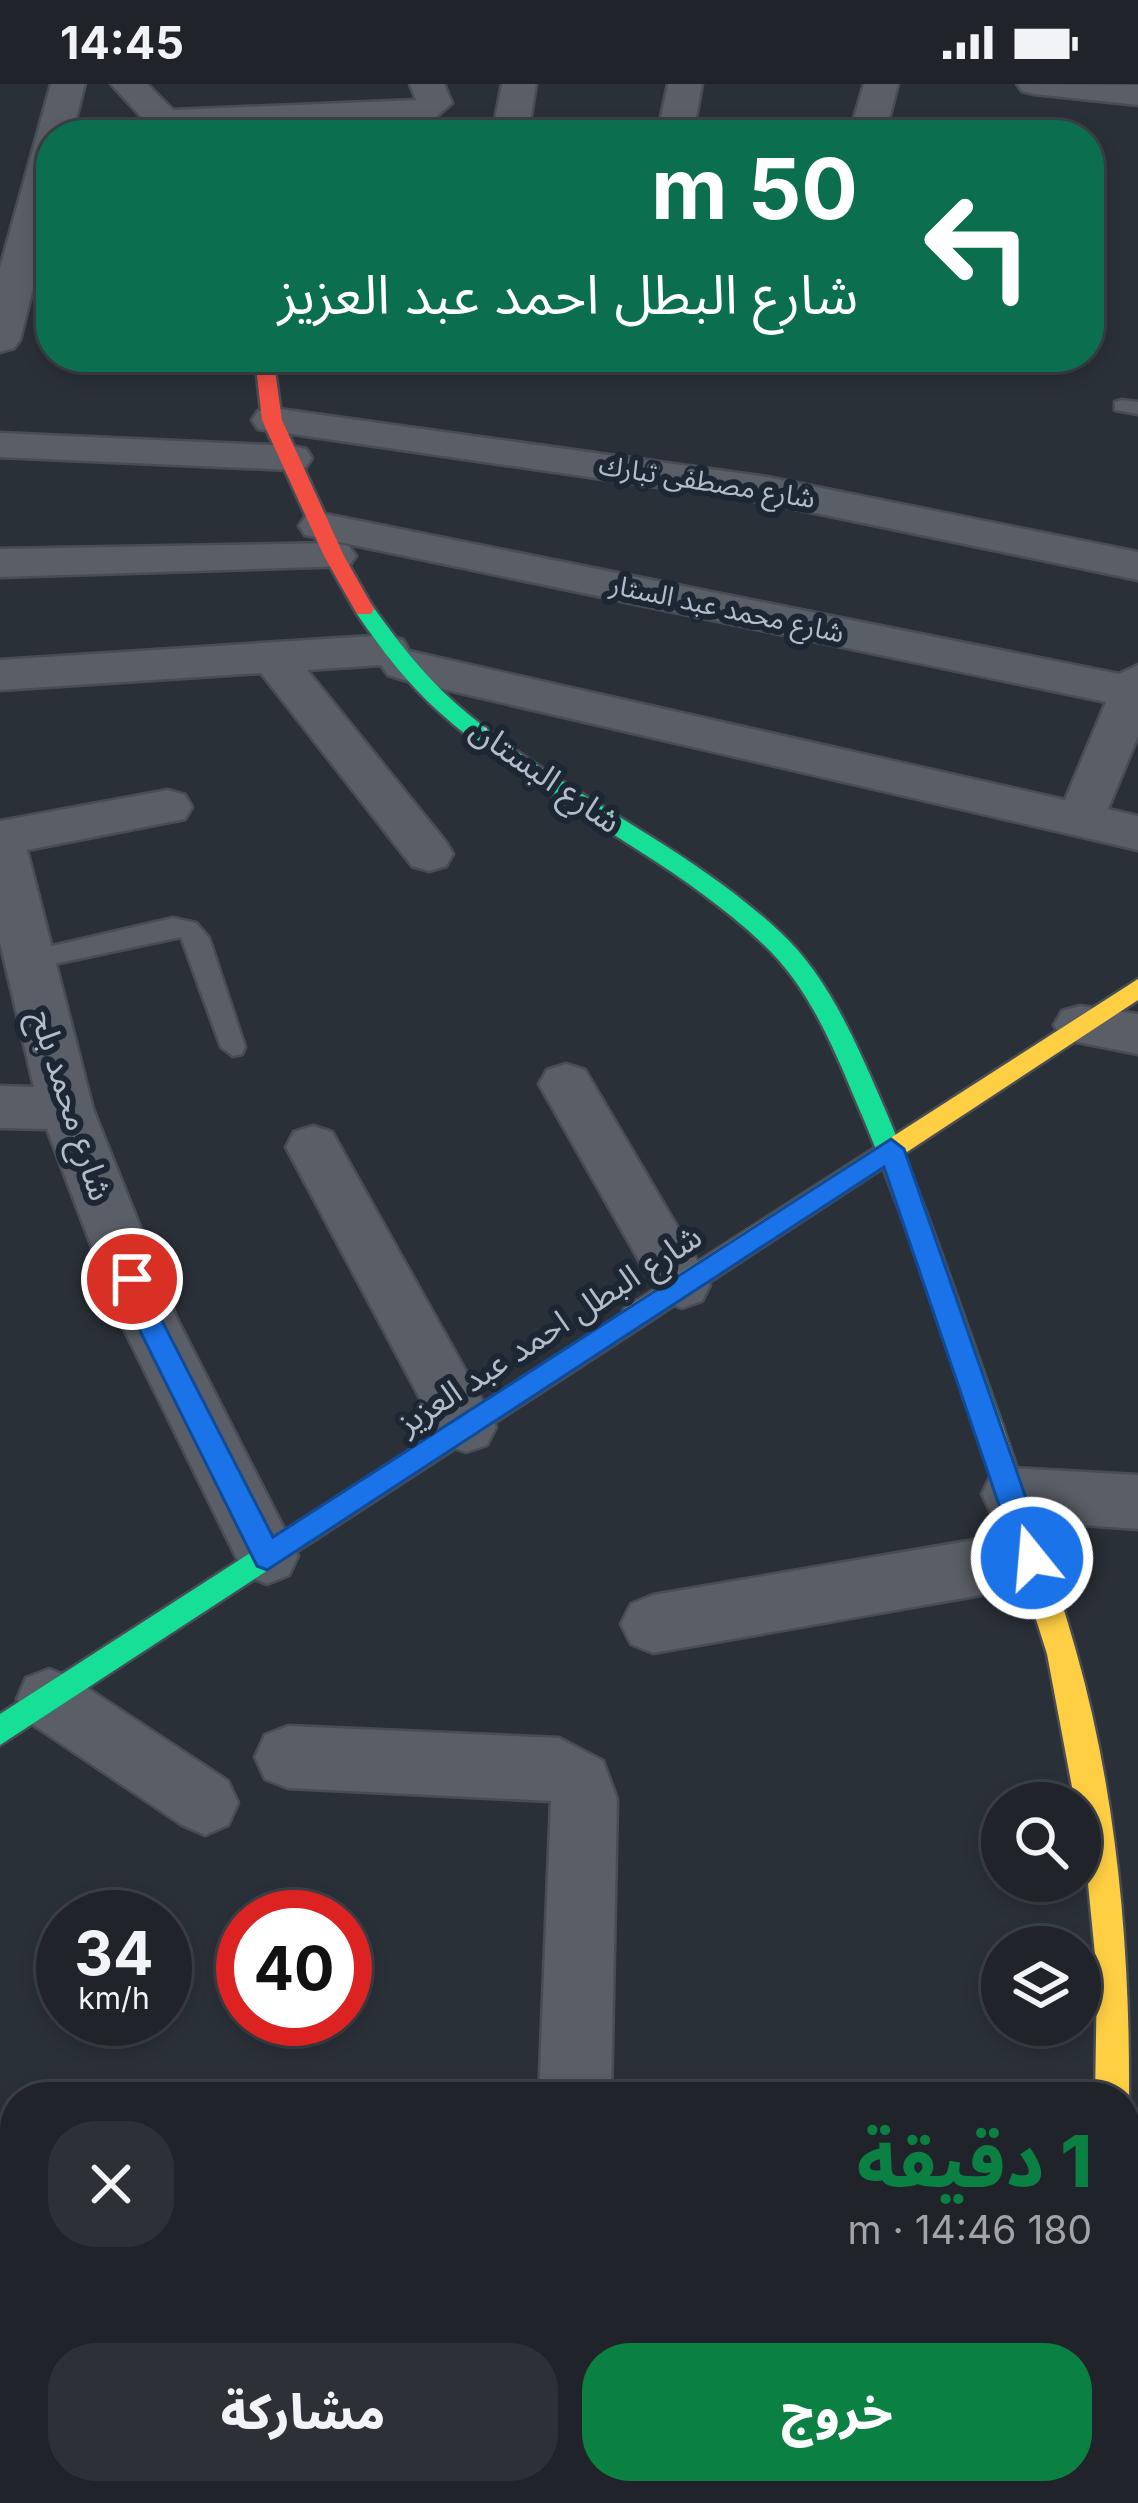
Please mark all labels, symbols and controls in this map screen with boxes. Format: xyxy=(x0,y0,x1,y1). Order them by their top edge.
text: 14:45 xyxy=(60,15,184,70)
text: 50 m xyxy=(651,138,858,239)
icon: left xyxy=(900,168,1056,324)
text: شارع البطل احمد عبد العزيز xyxy=(278,262,858,327)
street label: شارع مصطفى تبارك xyxy=(596,448,817,519)
street label: شارع محمد عبد الستار xyxy=(605,567,847,653)
street label: شارع البستان xyxy=(460,709,629,845)
street label: شارع محمد بلح xyxy=(18,1005,122,1207)
street label: شارع البطل احمد عبد العزيز xyxy=(389,1216,711,1447)
pin xyxy=(81,1228,183,1330)
icon: arrive xyxy=(99,1246,165,1312)
position arrow xyxy=(969,1495,1095,1621)
map controls xyxy=(981,1782,1101,2046)
button: search xyxy=(981,1782,1101,1902)
speed limit sign: 40 xyxy=(216,1890,372,2046)
text: 34 xyxy=(74,1917,154,1989)
button: layers xyxy=(981,1926,1101,2046)
text: km/h xyxy=(78,1980,150,2016)
text: 1 دقيقة xyxy=(856,2117,1092,2204)
button: close xyxy=(48,2121,174,2247)
text: 180 m · 14:46 xyxy=(847,2206,1092,2253)
button: مشاركة xyxy=(48,2343,558,2481)
button: خروج xyxy=(582,2343,1092,2481)

